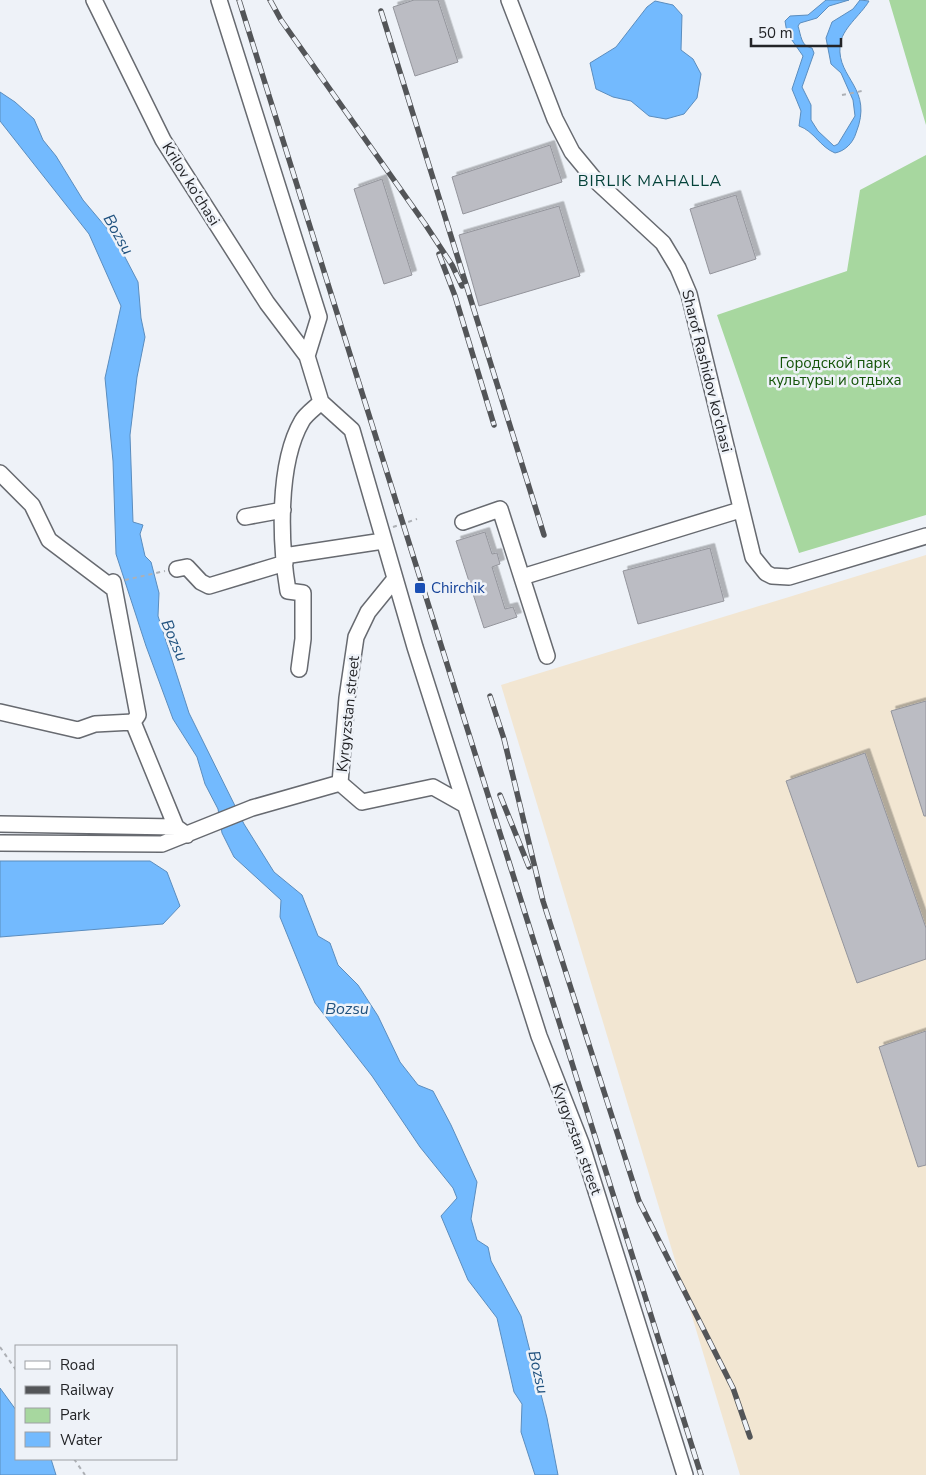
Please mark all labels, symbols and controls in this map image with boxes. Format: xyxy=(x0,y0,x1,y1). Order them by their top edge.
scale bar xyxy=(751,15,841,47)
text: 50 m xyxy=(758,23,793,43)
street label: Krilov ko‘chasi xyxy=(157,139,225,229)
district label: BIRLIK MAHALLA xyxy=(578,170,722,192)
water label: Bozsu xyxy=(98,210,139,259)
street label: Sharof Rashidov ko'chasi xyxy=(677,288,737,454)
park label: Городской парк культуры и отдыха xyxy=(768,353,902,390)
place label: Chirchik xyxy=(431,578,485,598)
marker: Chirchik xyxy=(413,581,427,595)
water label: Bozsu xyxy=(155,616,193,665)
street label: Kyrgyzstan street xyxy=(332,654,364,773)
water label: Bozsu xyxy=(325,998,369,1020)
street label: Kyrgyzstan street xyxy=(548,1081,607,1198)
legend xyxy=(15,1345,178,1460)
water label: Bozsu xyxy=(522,1348,554,1396)
text: Road xyxy=(60,1355,95,1375)
text: Railway xyxy=(60,1380,114,1400)
text: Park xyxy=(60,1405,90,1425)
text: Water xyxy=(60,1430,103,1450)

